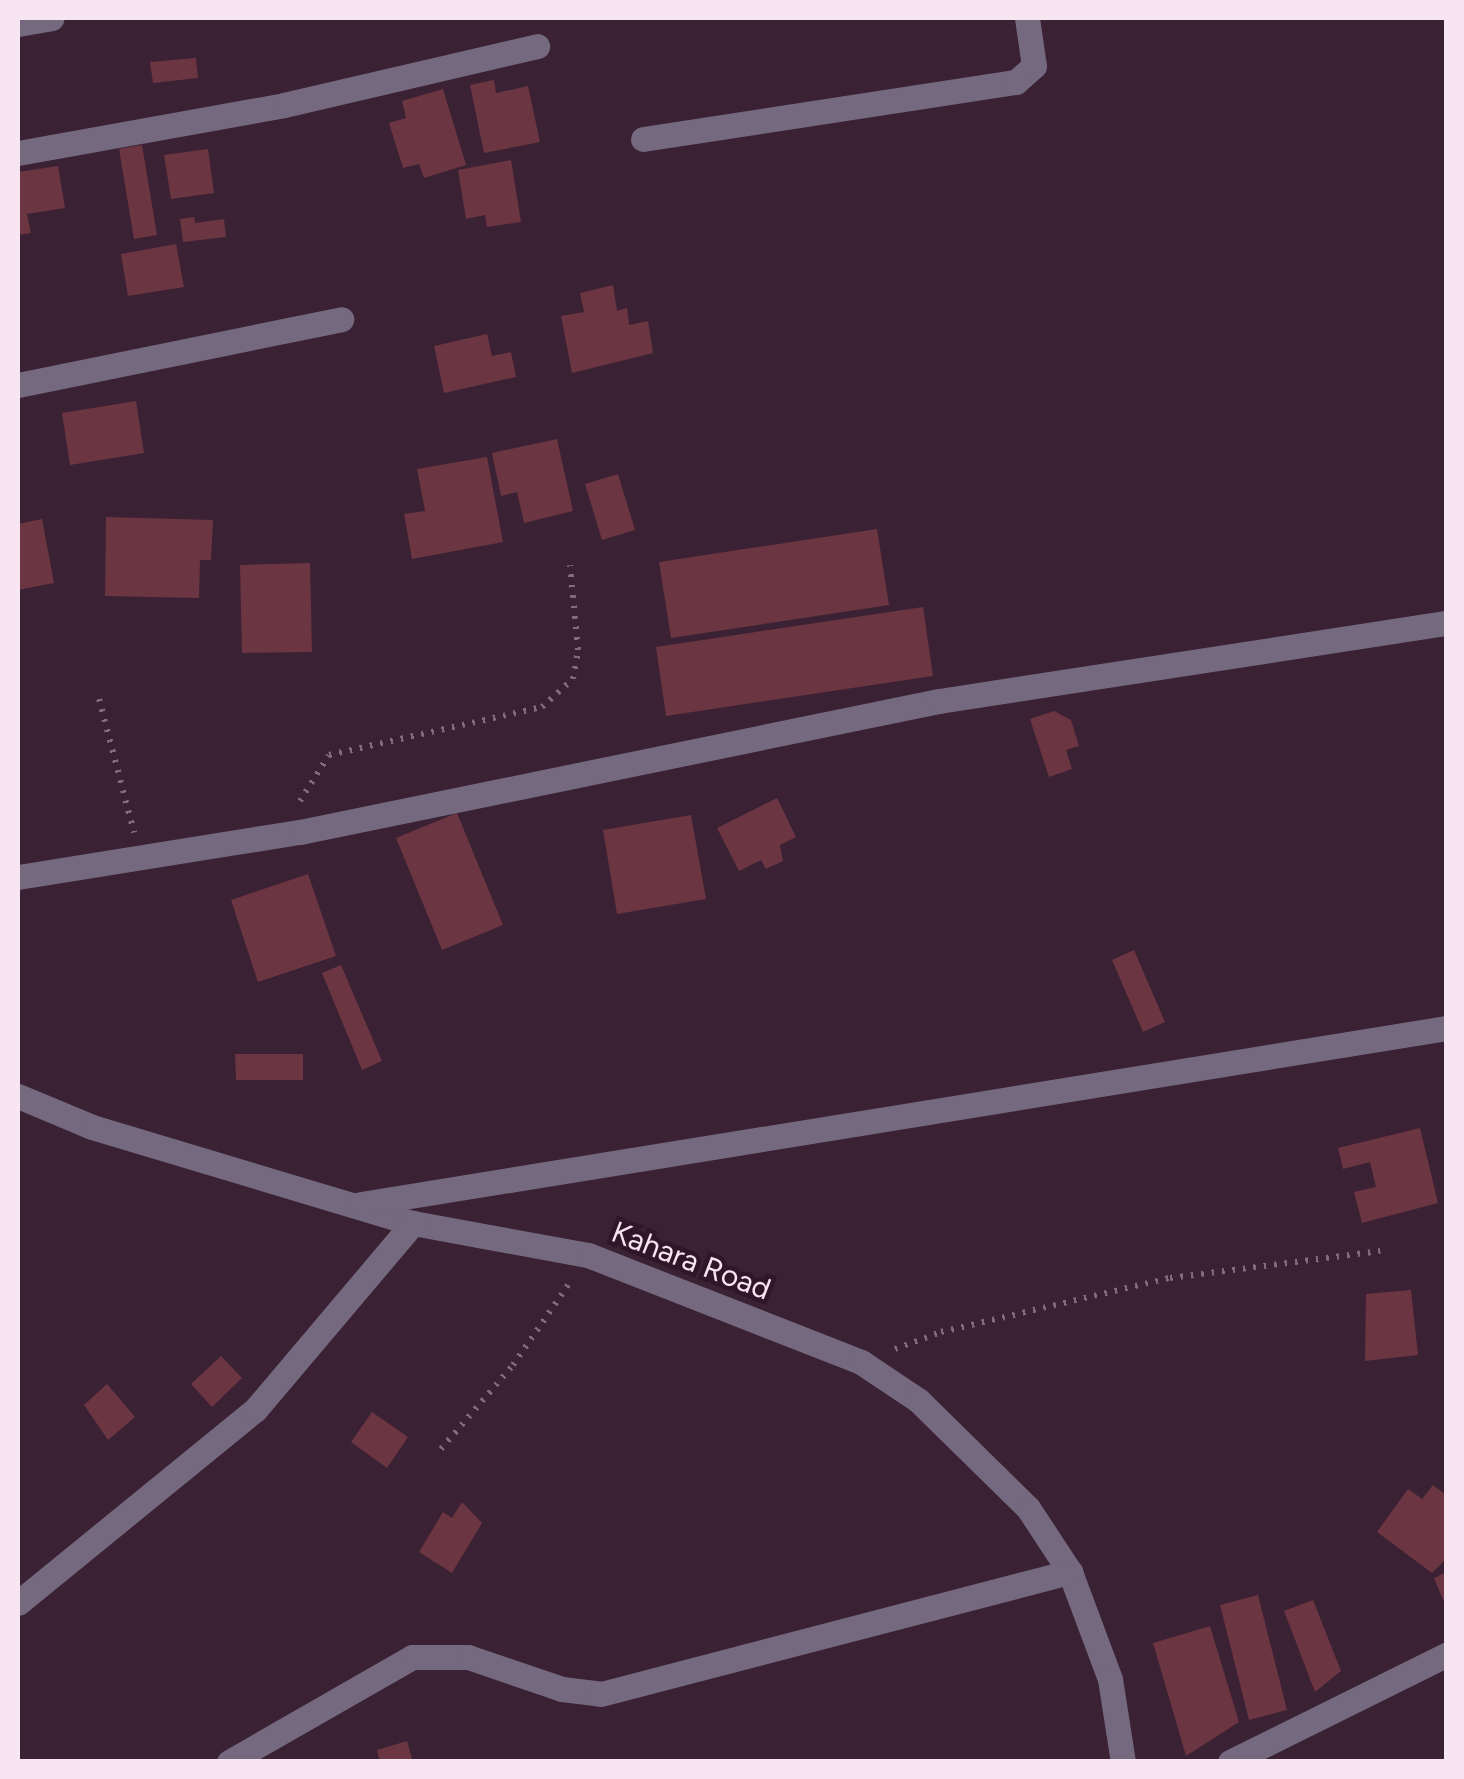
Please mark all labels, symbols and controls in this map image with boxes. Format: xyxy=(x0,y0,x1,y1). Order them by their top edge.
street label: Kahara Road xyxy=(606,1214,776,1308)

